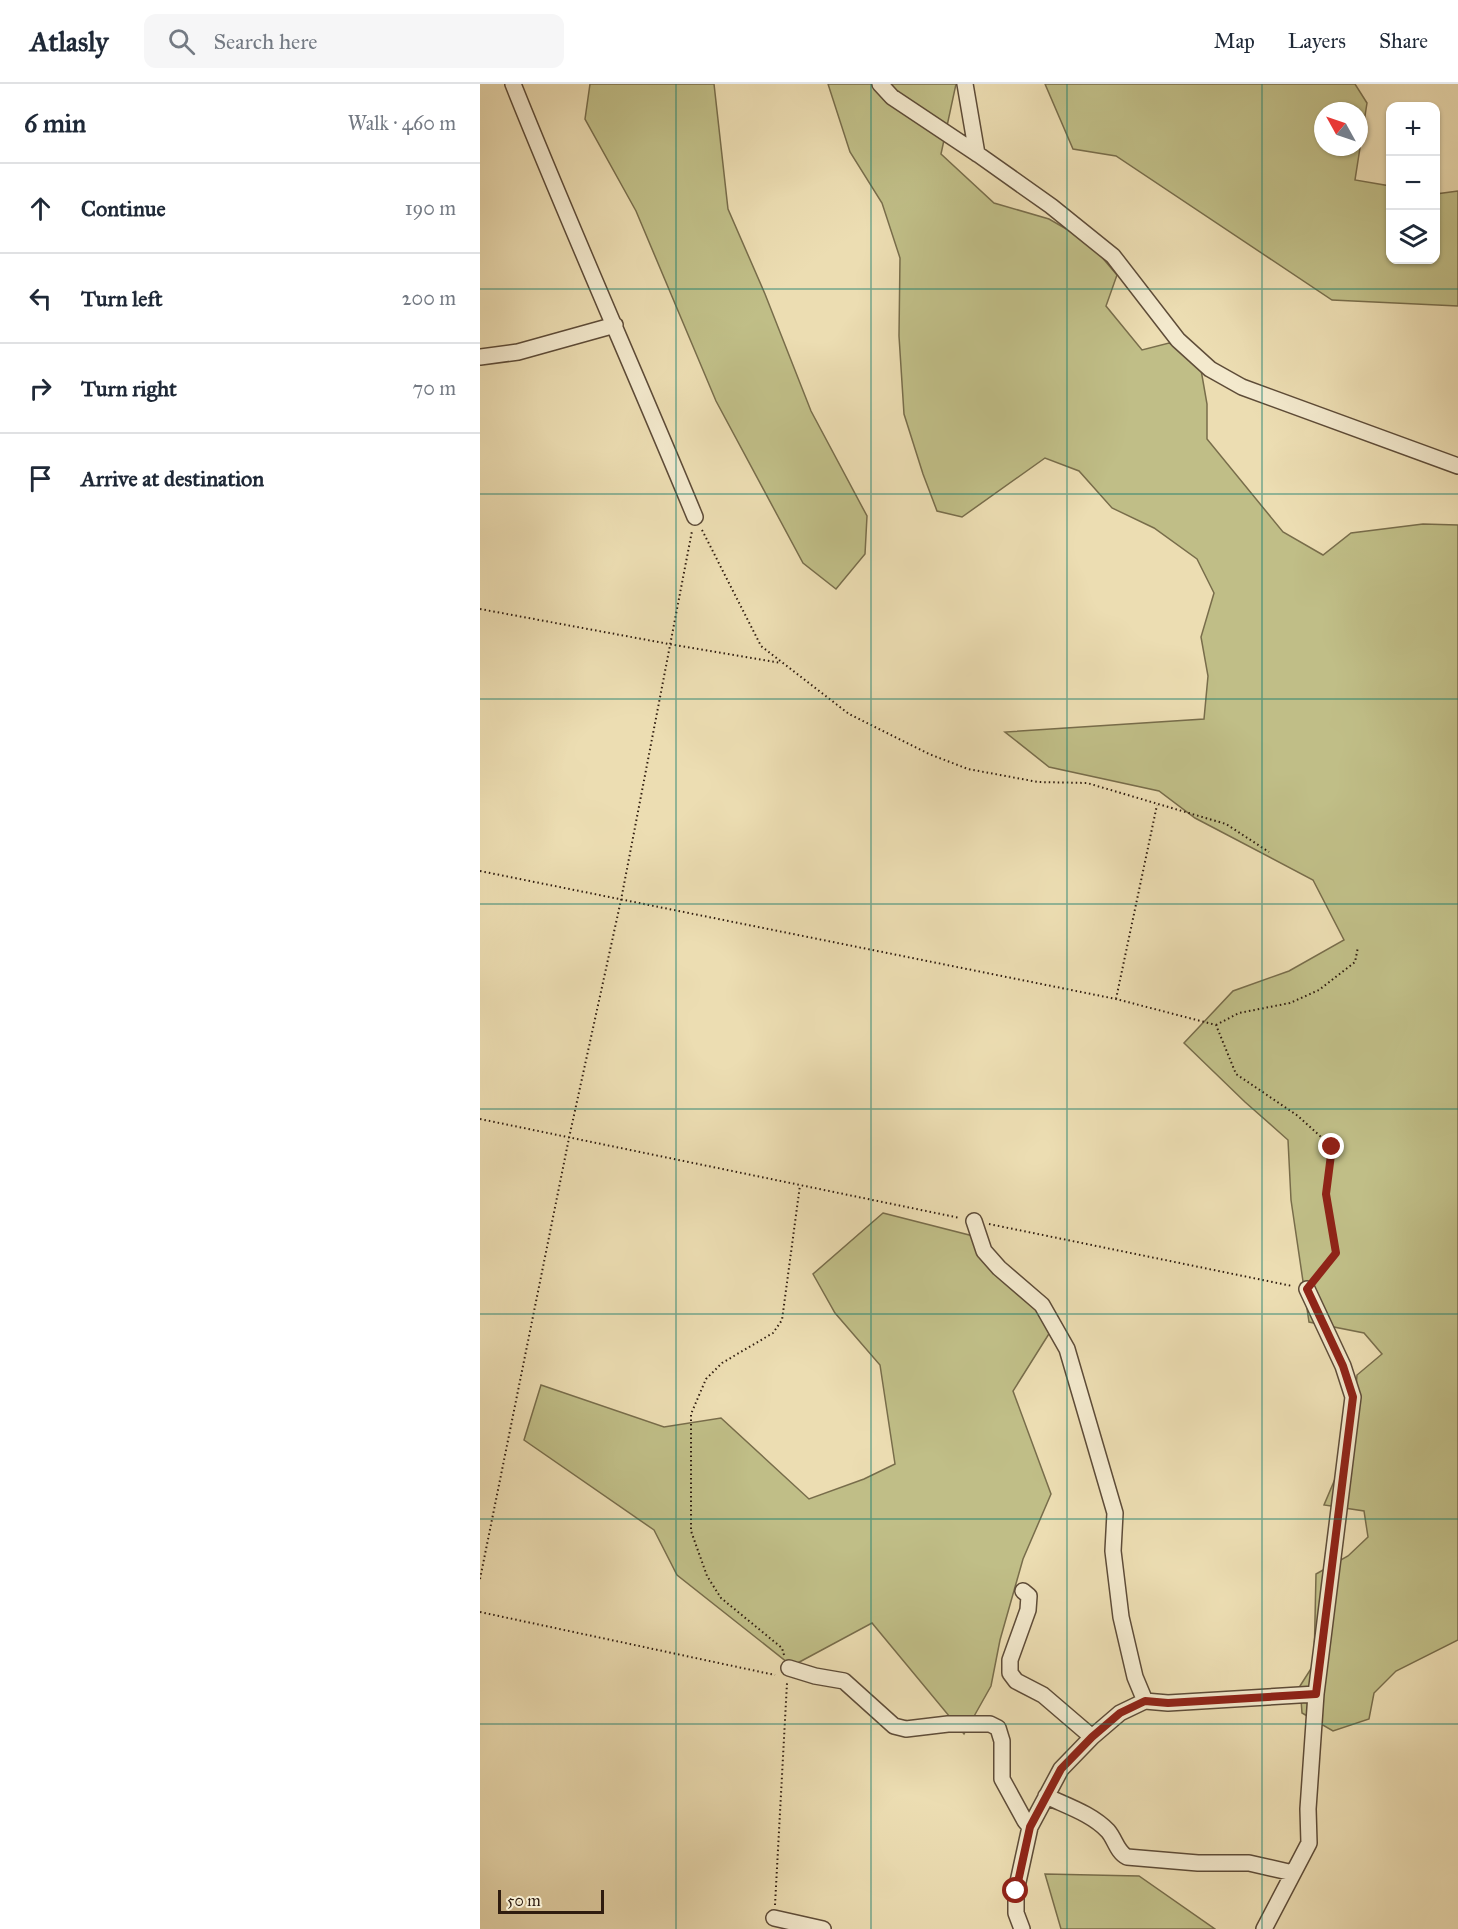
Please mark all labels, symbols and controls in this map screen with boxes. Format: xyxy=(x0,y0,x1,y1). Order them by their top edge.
search box xyxy=(144,14,564,68)
text: Atlasly xyxy=(30,24,108,59)
icon: search xyxy=(165,25,198,58)
text: Search here xyxy=(213,28,317,55)
text: Map xyxy=(1214,28,1255,54)
text: Layers xyxy=(1288,28,1346,54)
text: Share xyxy=(1379,28,1428,54)
north arrow xyxy=(1314,102,1368,156)
map controls xyxy=(1386,102,1440,264)
button: + xyxy=(1386,102,1440,156)
text: 6 min xyxy=(24,107,86,139)
text: Walk · 460 m xyxy=(348,111,456,135)
button: − xyxy=(1386,156,1440,210)
icon: ahead xyxy=(24,192,57,225)
text: Continue xyxy=(81,195,166,222)
text: 190 m xyxy=(405,196,456,220)
button: layers xyxy=(1386,210,1440,264)
icon: left xyxy=(24,282,57,315)
text: Turn left xyxy=(81,285,163,312)
text: 200 m xyxy=(402,286,456,310)
icon: right xyxy=(24,372,57,405)
text: Turn right xyxy=(81,375,177,402)
text: 70 m xyxy=(413,376,456,400)
icon: arrive xyxy=(24,462,57,495)
text: Arrive at destination xyxy=(81,465,264,492)
route end xyxy=(1318,1133,1344,1159)
route start xyxy=(1002,1877,1028,1903)
scale bar xyxy=(498,1887,604,1914)
text: 50 m xyxy=(507,1891,541,1910)

